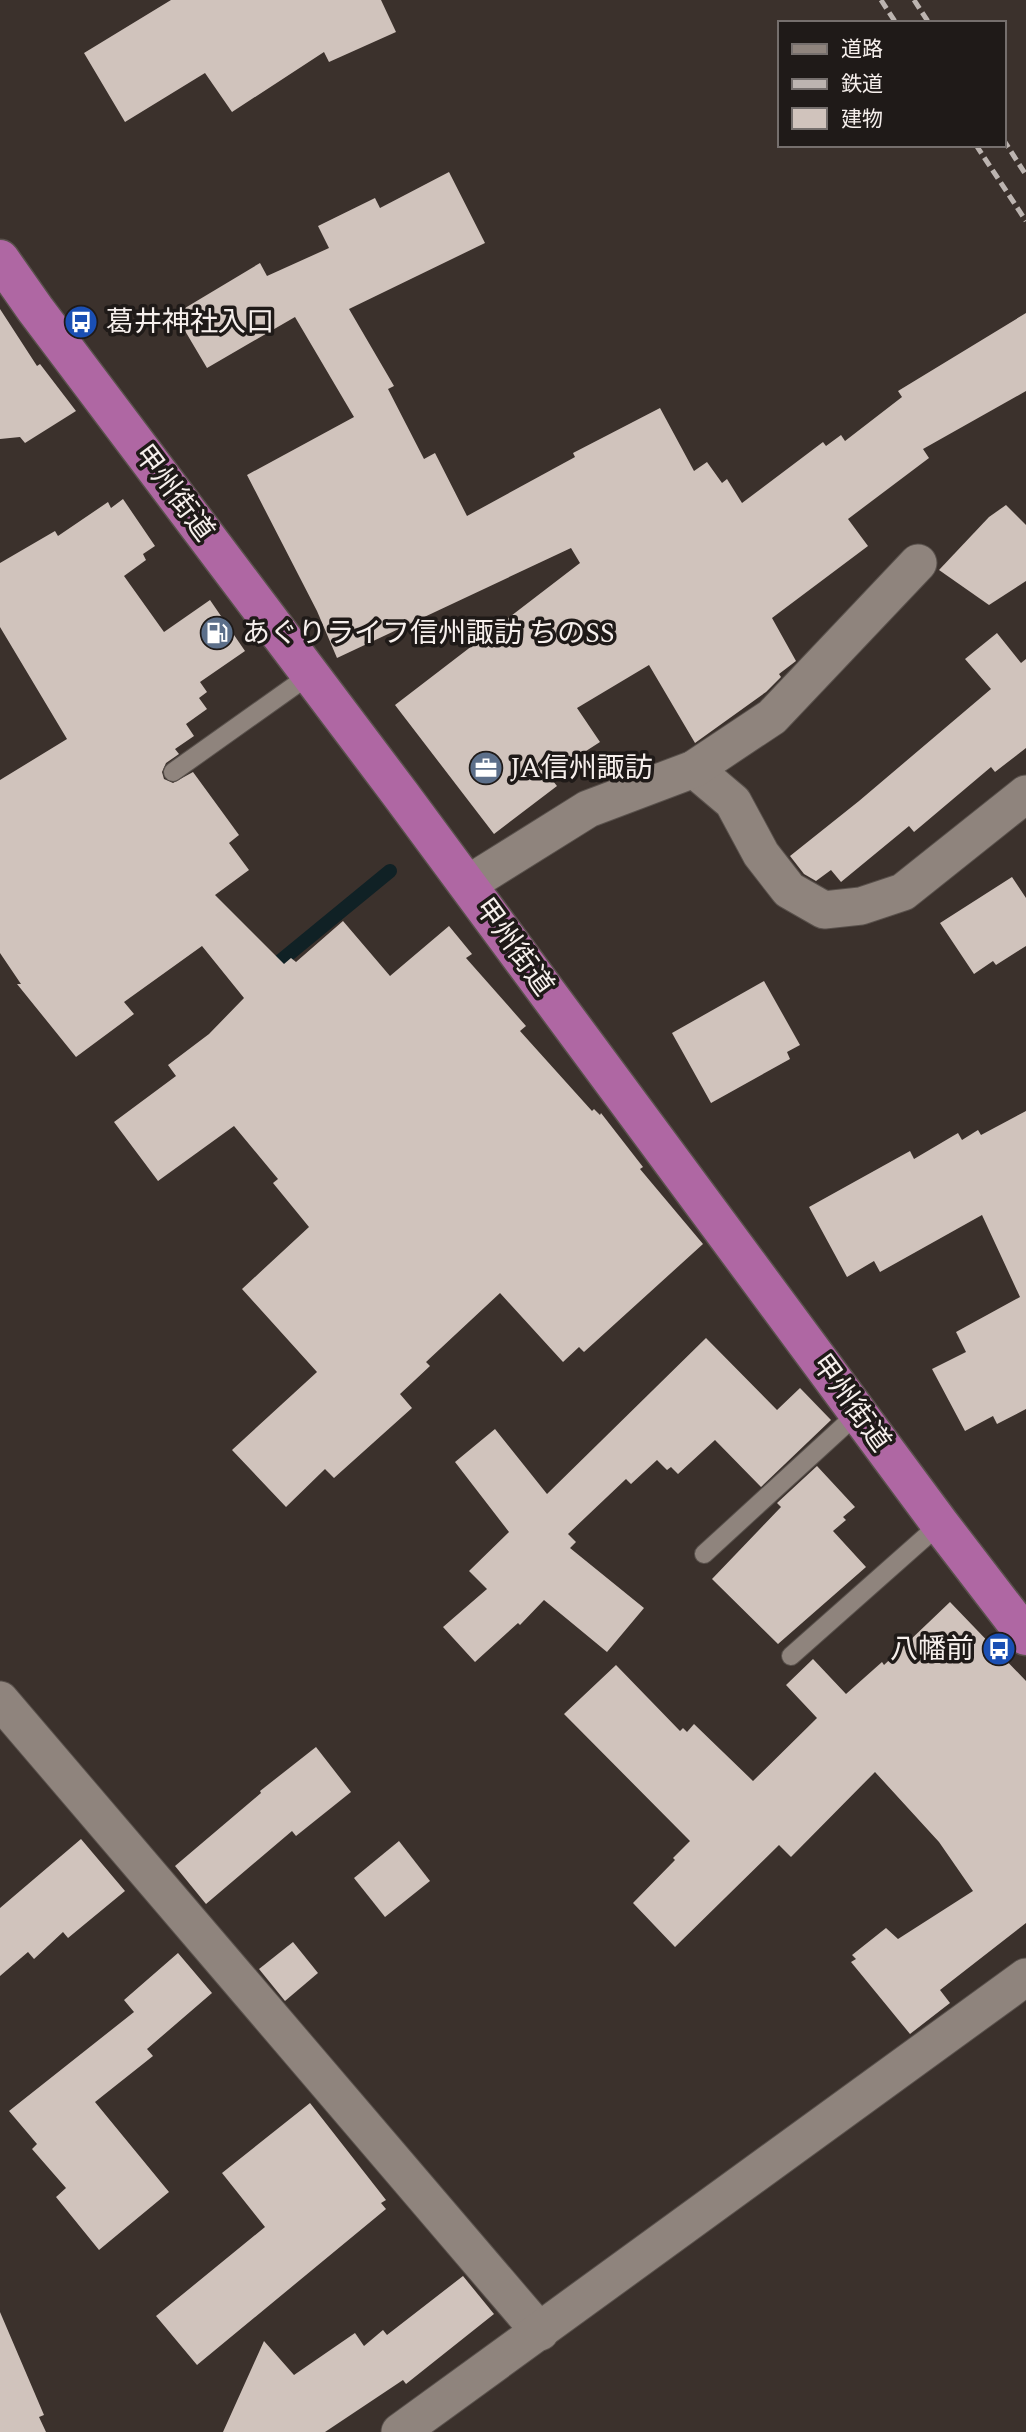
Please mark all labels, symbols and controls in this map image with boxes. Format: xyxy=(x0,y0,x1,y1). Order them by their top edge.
legend xyxy=(778,21,1005,147)
text: 道路 xyxy=(841,34,883,66)
text: 鉄道 xyxy=(841,69,883,101)
text: 建物 xyxy=(841,104,883,136)
place label: 葛井神社入口 xyxy=(106,301,274,344)
bus stop icon: 葛井神社入口 xyxy=(62,303,100,341)
street label: 甲州街道 xyxy=(123,435,225,551)
place label: あぐりライフ信州諏訪 ちのSS xyxy=(242,612,615,655)
fuel station icon: あぐりライフ信州諏訪 ちのSS xyxy=(198,614,236,652)
place label: JA信州諏訪 xyxy=(510,747,653,790)
office icon: JA信州諏訪 xyxy=(467,749,505,787)
street label: 甲州街道 xyxy=(464,889,564,1005)
street label: 甲州街道 xyxy=(801,1345,901,1461)
place label: 八幡前 xyxy=(890,1628,974,1671)
bus stop icon: 八幡前 xyxy=(980,1630,1018,1668)

